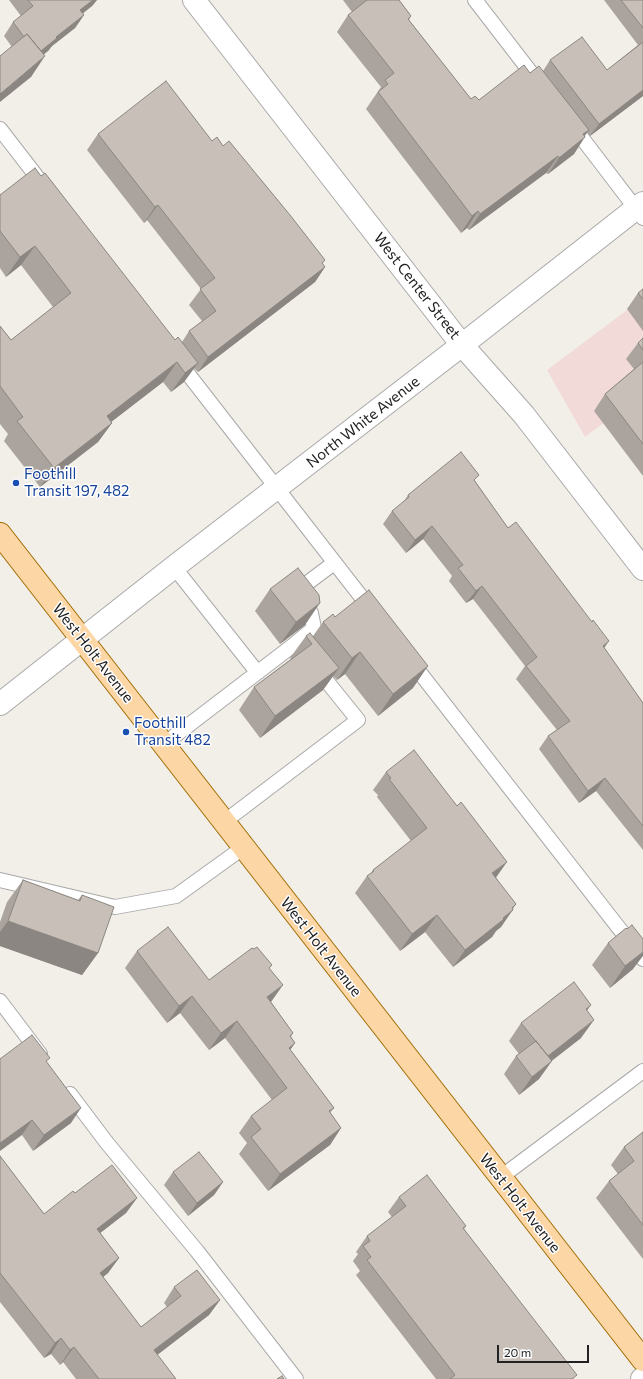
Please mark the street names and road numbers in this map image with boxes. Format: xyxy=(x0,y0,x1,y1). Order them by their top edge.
street label: West Center Street xyxy=(370,229,464,343)
street label: North White Avenue xyxy=(303,372,423,472)
street label: West Holt Avenue xyxy=(49,600,137,706)
street label: West Holt Avenue xyxy=(277,894,365,1000)
street label: West Holt Avenue xyxy=(476,1150,564,1256)

